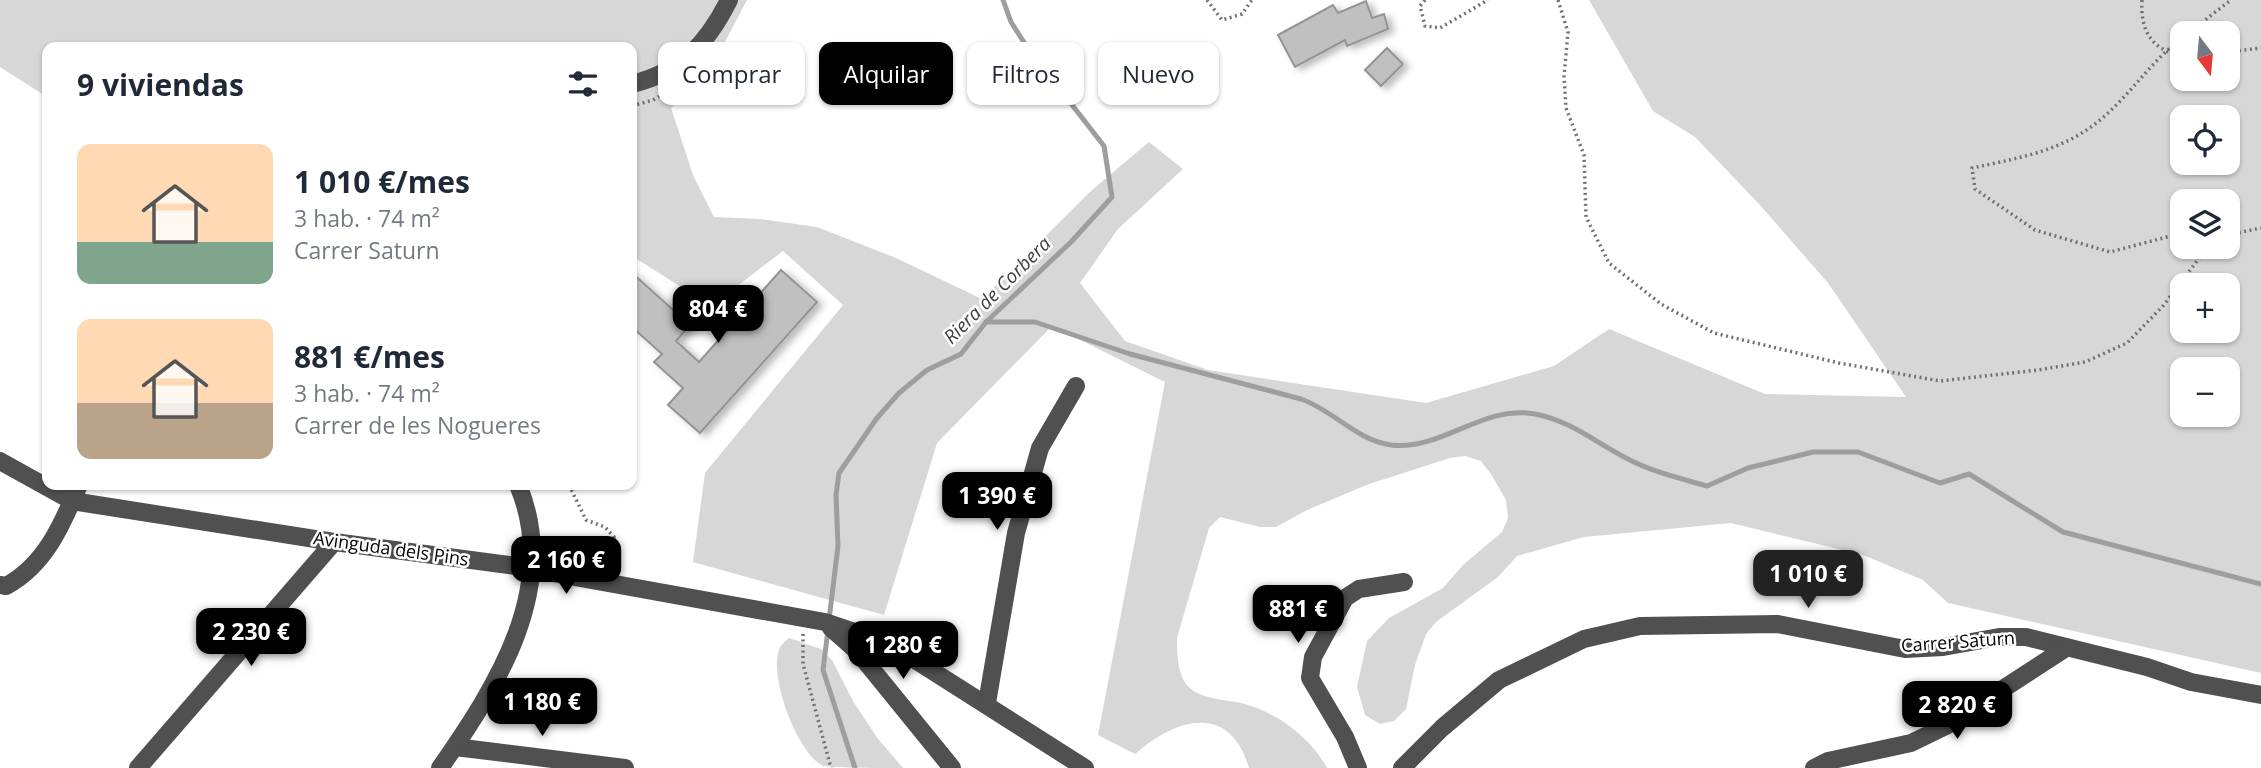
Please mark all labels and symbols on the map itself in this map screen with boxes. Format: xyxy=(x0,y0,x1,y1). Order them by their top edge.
north arrow xyxy=(2170,21,2240,91)
water label: Riera de Corbera xyxy=(938,231,1056,349)
pin: 804 € xyxy=(669,286,767,345)
pin: 1 390 € xyxy=(932,472,1062,532)
street label: Avinguda dels Pins xyxy=(312,525,470,571)
pin: 2 160 € xyxy=(501,536,631,596)
pin: 1 010 € xyxy=(1743,550,1873,610)
pin: 881 € xyxy=(1249,586,1347,645)
pin: 2 230 € xyxy=(186,608,316,668)
pin: 1 280 € xyxy=(838,622,968,681)
street label: Carrer Saturn xyxy=(1900,625,2016,657)
pin: 1 180 € xyxy=(477,678,607,738)
pin: 2 820 € xyxy=(1892,682,2022,741)

